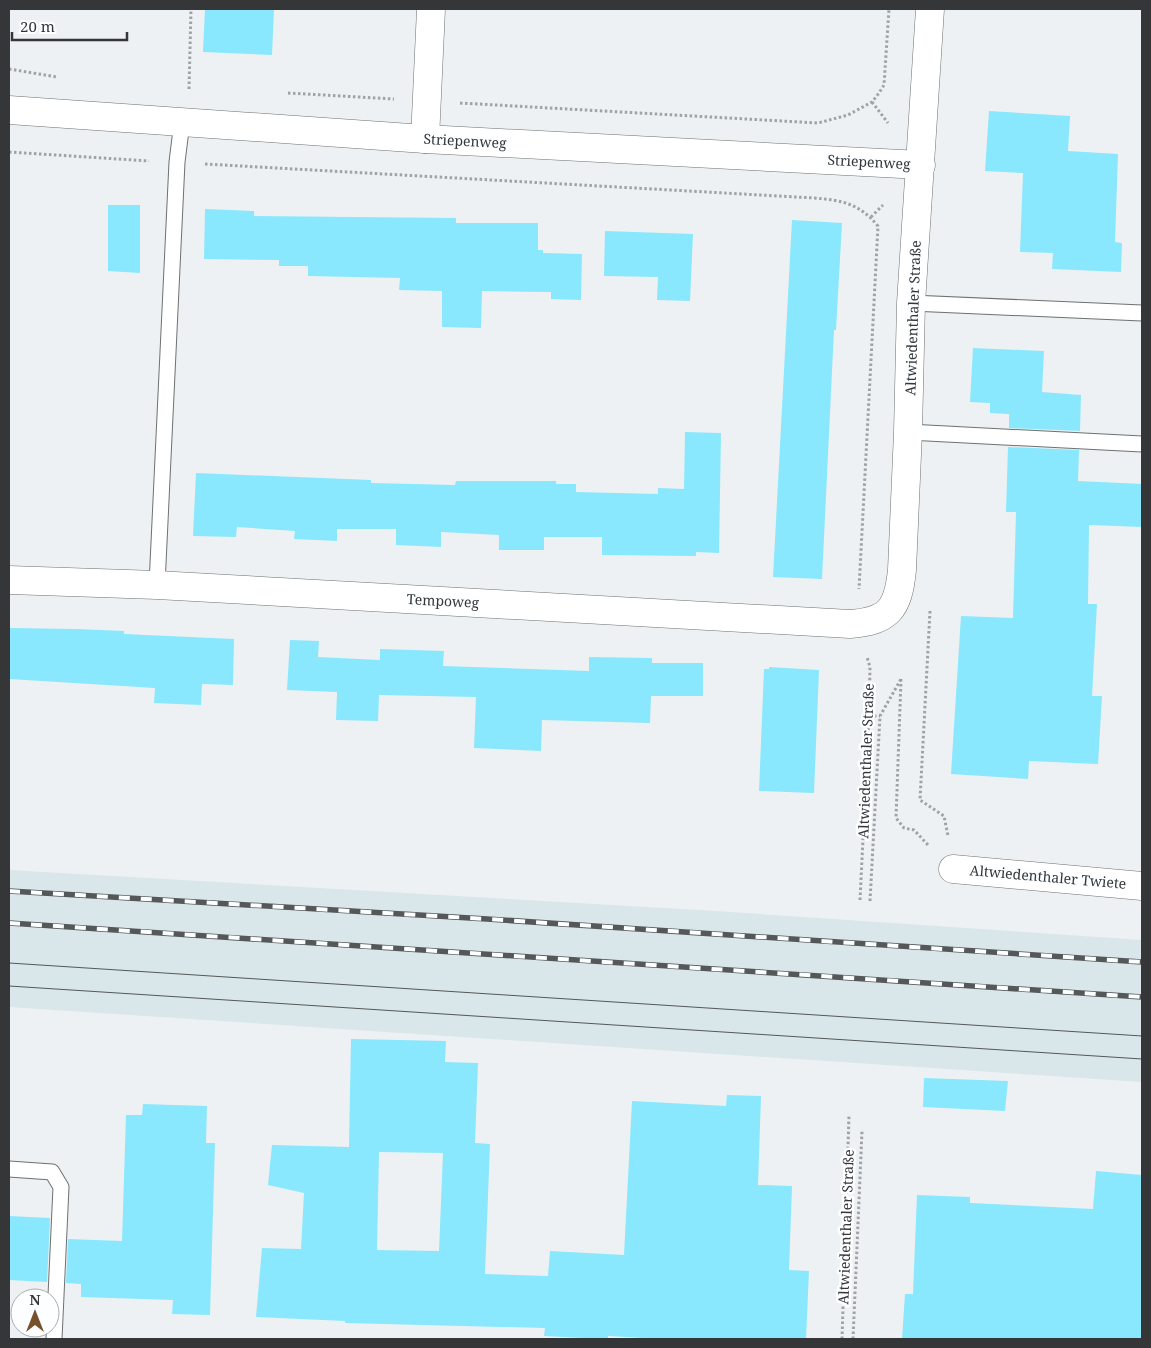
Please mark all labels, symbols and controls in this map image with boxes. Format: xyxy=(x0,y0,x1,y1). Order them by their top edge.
scale bar xyxy=(12,10,128,42)
text: 20 m xyxy=(20,16,55,36)
street label: Striepenweg xyxy=(423,129,508,152)
street label: Striepenweg xyxy=(827,150,912,173)
street label: Altwiedenthaler Straße xyxy=(900,240,925,396)
street label: Tempoweg xyxy=(406,589,480,612)
street label: Altwiedenthaler Straße xyxy=(853,683,878,839)
street label: Altwiedenthaler Twiete xyxy=(969,860,1127,893)
street label: Altwiedenthaler Straße xyxy=(833,1149,858,1305)
north arrow xyxy=(10,1288,60,1338)
text: N xyxy=(29,1290,41,1309)

